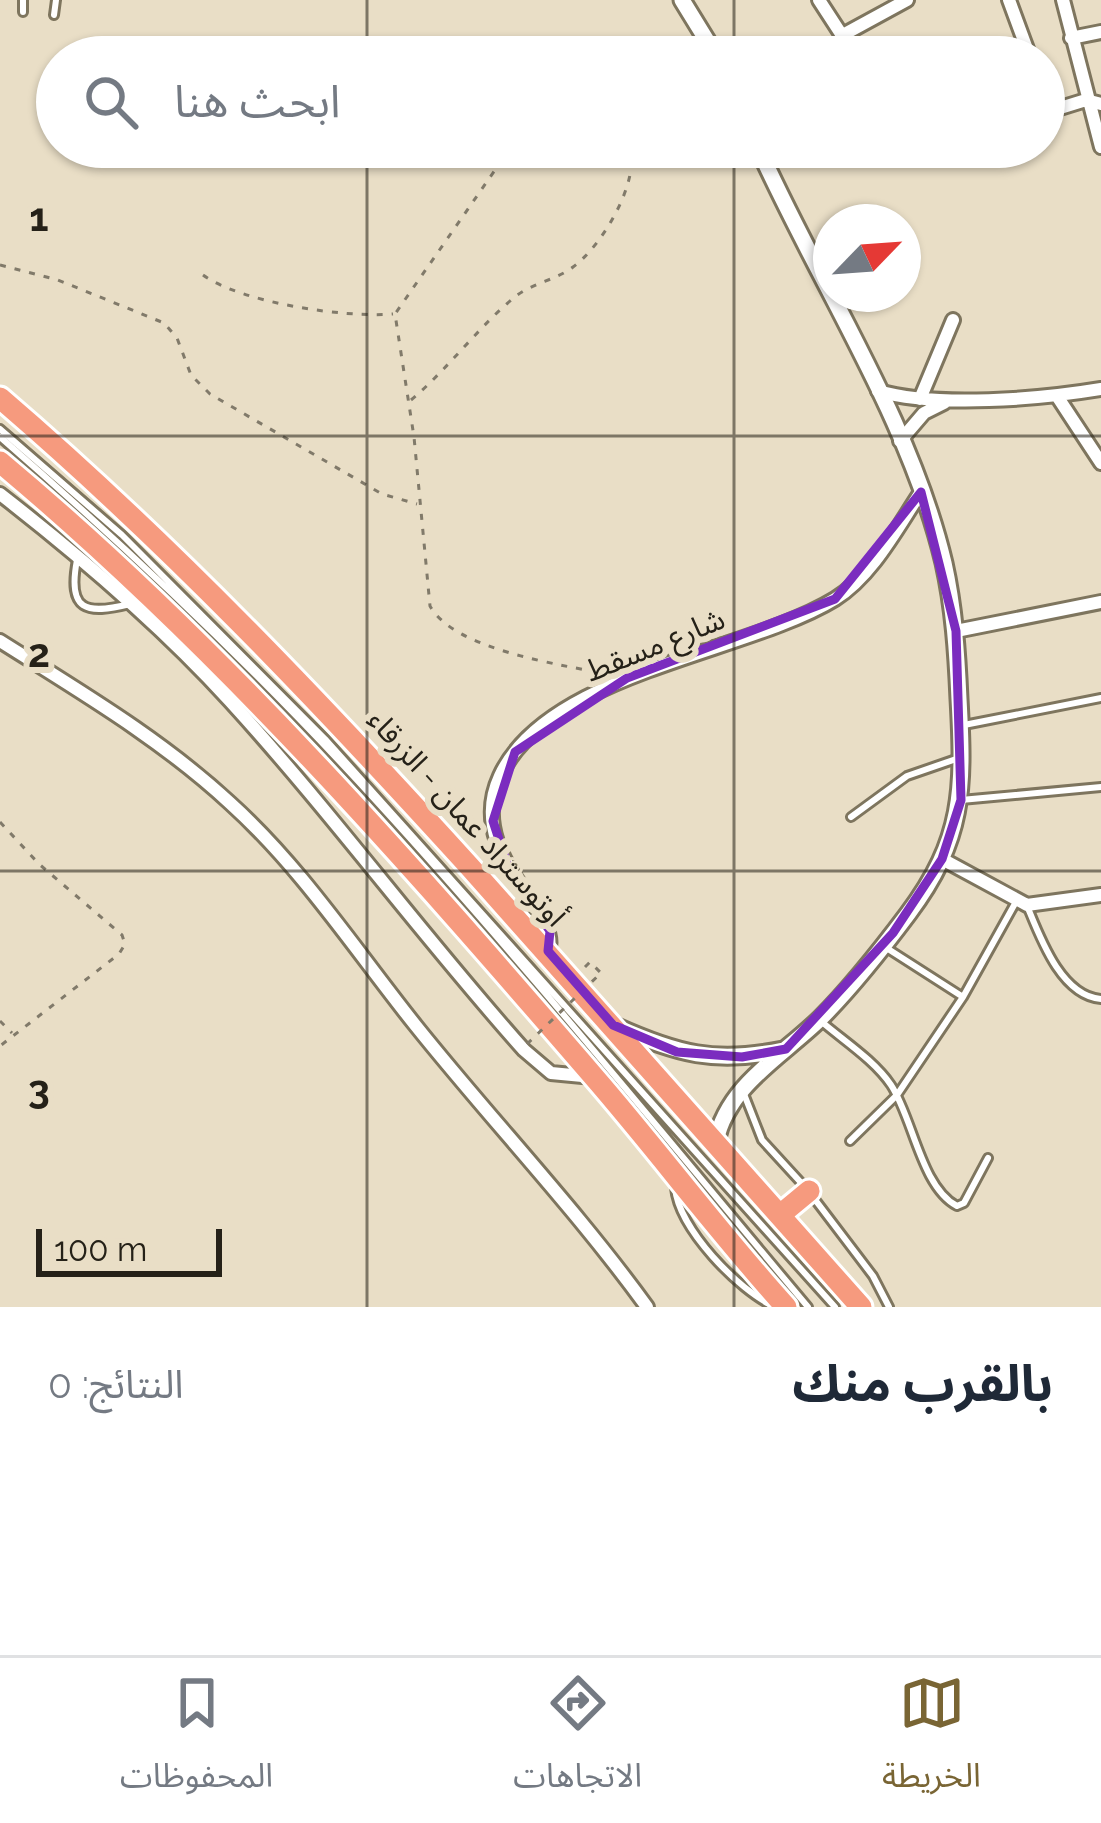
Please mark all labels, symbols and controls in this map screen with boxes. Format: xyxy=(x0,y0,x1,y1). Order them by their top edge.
search box xyxy=(36,36,1065,168)
icon: search xyxy=(78,69,144,135)
text: ابحث هنا xyxy=(174,75,341,128)
text: 1 xyxy=(29,194,49,240)
north arrow xyxy=(813,204,921,312)
street label: شارع مسقط xyxy=(580,601,731,693)
text: 2 xyxy=(28,630,50,676)
street label: أوتوستراد عمان - الزرقاء xyxy=(361,702,575,933)
text: 3 xyxy=(28,1066,50,1112)
scale bar xyxy=(36,1223,222,1276)
text: 100 m xyxy=(54,1230,147,1269)
text: بالقرب منك xyxy=(792,1353,1053,1413)
text: النتائج: 0 xyxy=(48,1361,184,1407)
tab: المحفوظات xyxy=(120,1670,273,1811)
tab: الاتجاهات xyxy=(513,1670,642,1811)
tab: الخريطة xyxy=(882,1670,981,1811)

